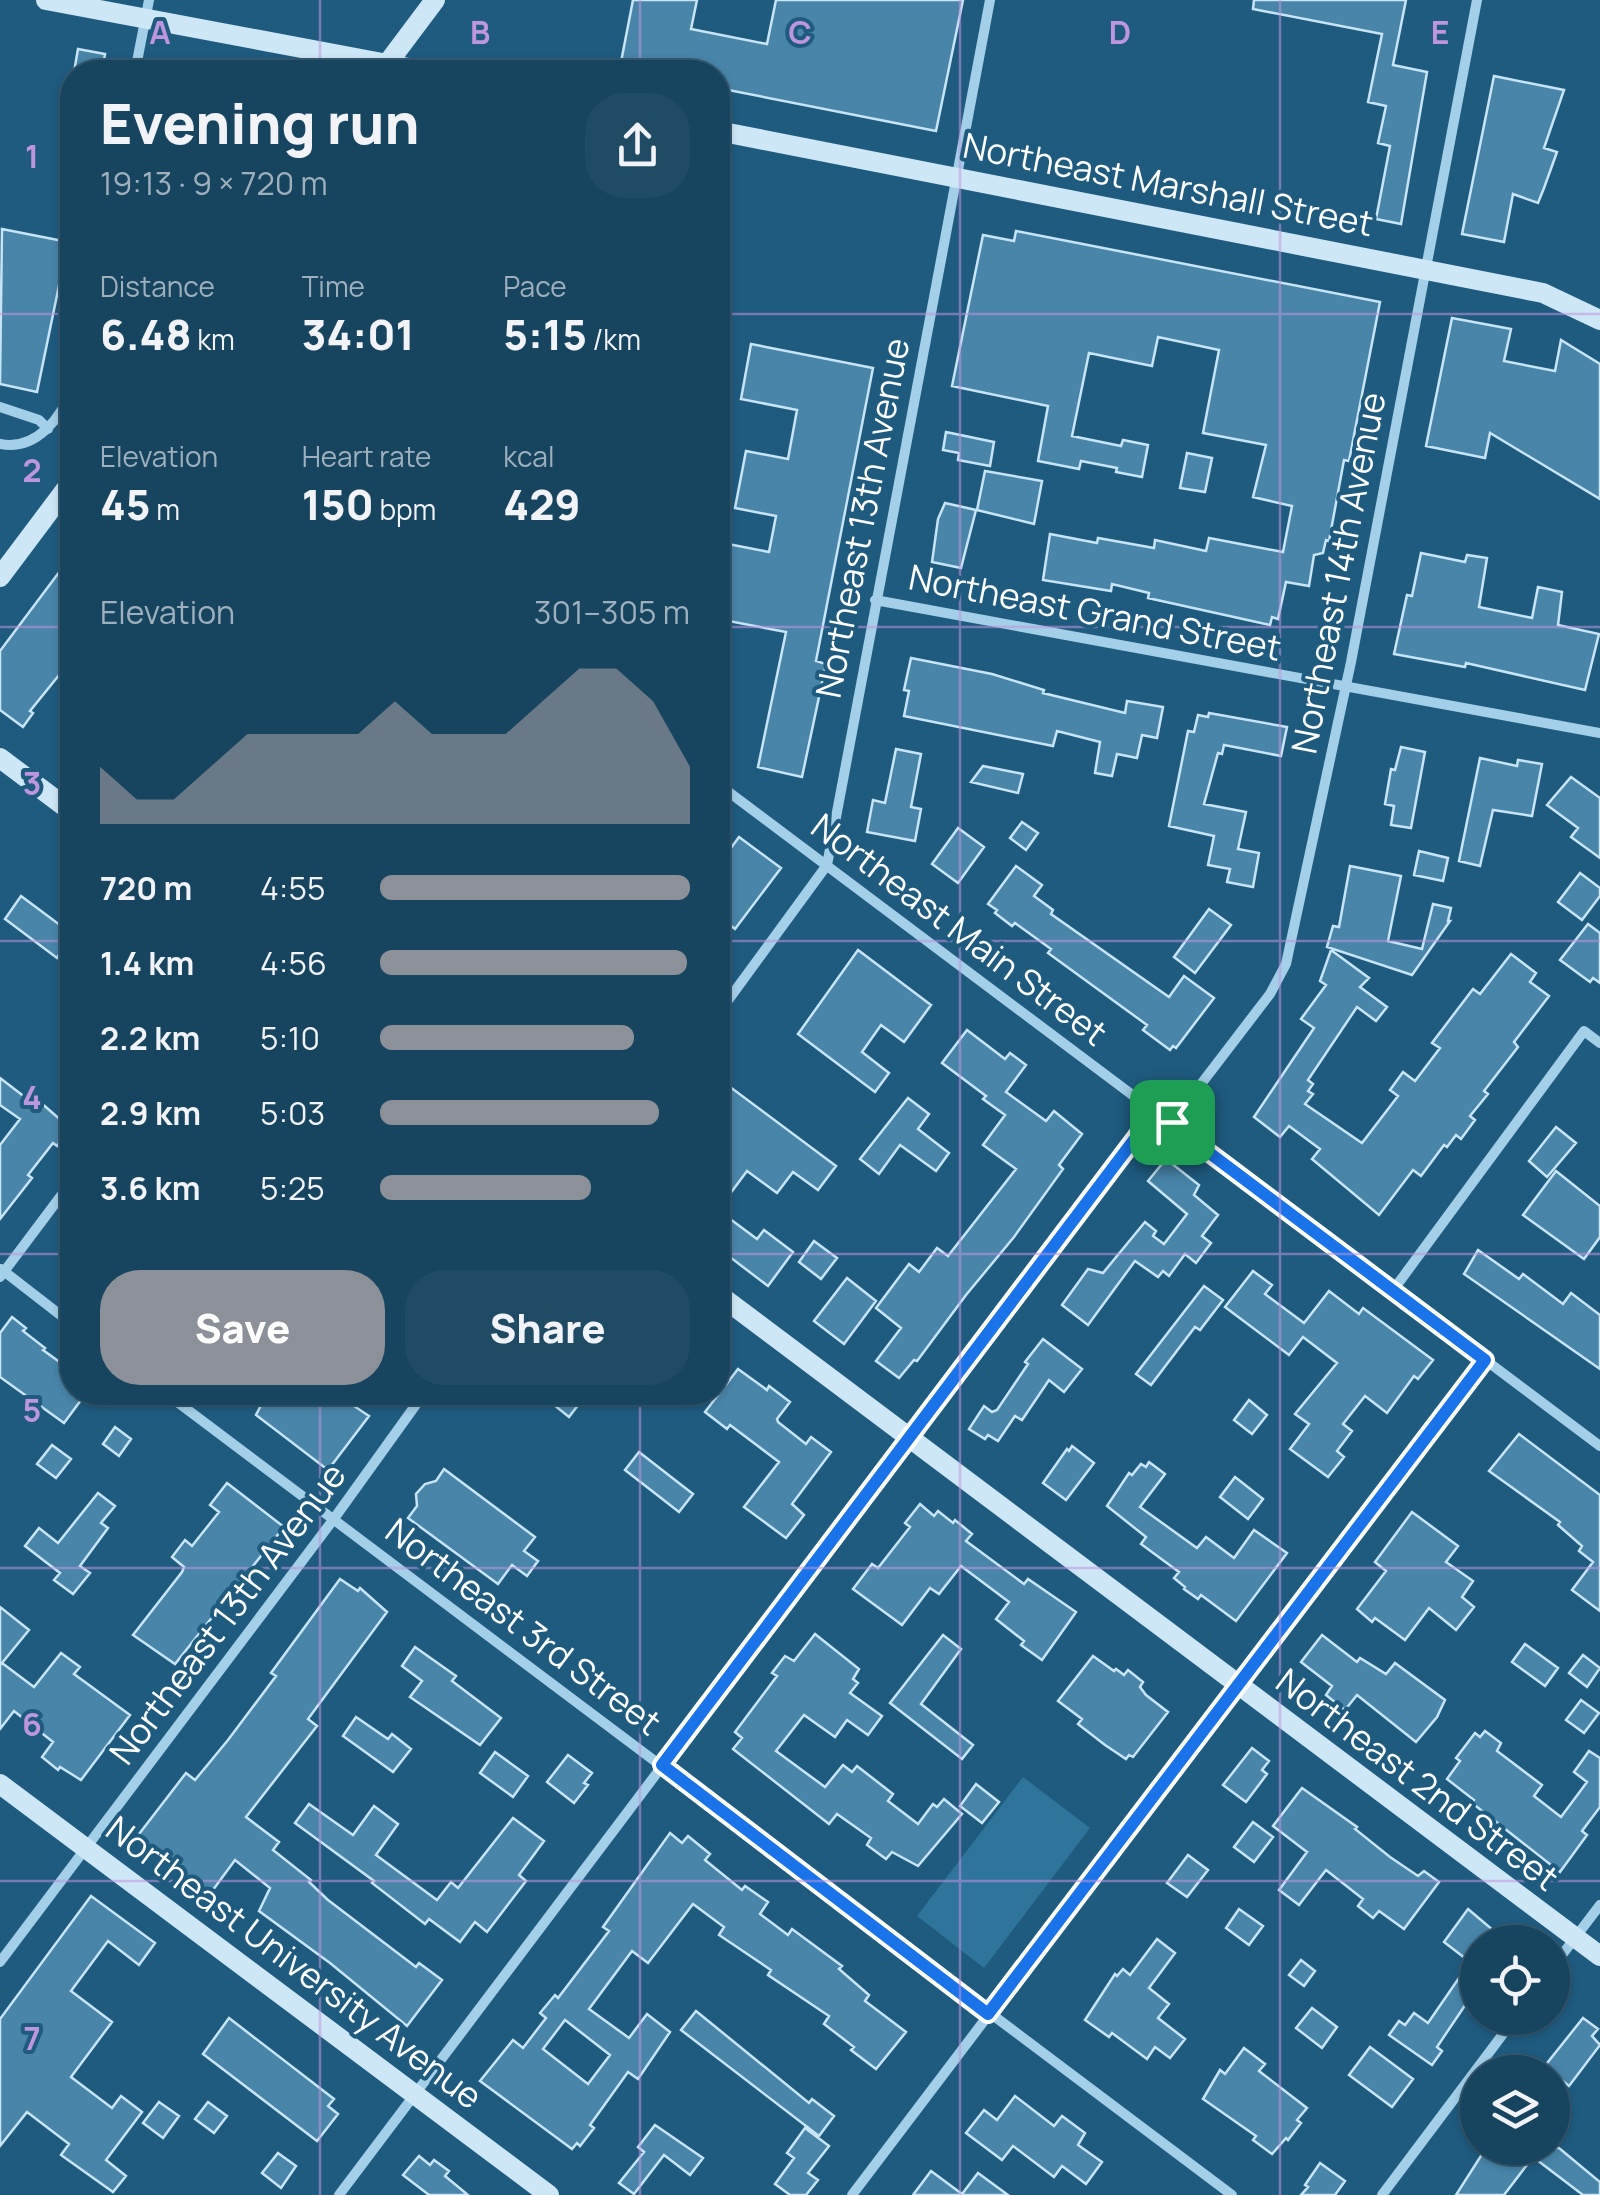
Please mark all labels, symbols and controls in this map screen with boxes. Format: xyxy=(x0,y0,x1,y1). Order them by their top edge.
text: A xyxy=(149,10,171,54)
text: B xyxy=(470,10,490,54)
text: C xyxy=(788,10,812,54)
text: D xyxy=(1109,10,1131,54)
text: E xyxy=(1431,10,1449,54)
text: Evening run xyxy=(100,85,419,161)
button: share xyxy=(585,93,690,198)
street label: Northeast Marshall Street xyxy=(959,121,1377,247)
text: 1 xyxy=(25,134,39,178)
text: 19:13 · 9 × 720 m xyxy=(100,161,328,205)
text: Distance xyxy=(100,267,215,305)
text: Time xyxy=(302,267,365,305)
text: Pace xyxy=(503,267,567,305)
text: 6.48 xyxy=(100,305,192,363)
text: 34:01 xyxy=(302,305,415,363)
text: 5:15 xyxy=(503,305,587,363)
text: km xyxy=(192,320,235,358)
text: /km xyxy=(587,320,641,358)
street label: Northeast 13th Avenue xyxy=(804,334,920,702)
street label: Northeast 14th Avenue xyxy=(1279,388,1397,757)
text: Elevation xyxy=(100,437,218,475)
text: Heart rate xyxy=(302,437,431,475)
text: kcal xyxy=(503,437,554,475)
text: 2 xyxy=(22,448,42,492)
text: 45 xyxy=(100,475,151,533)
text: 150 xyxy=(302,475,374,533)
text: 429 xyxy=(503,475,581,533)
text: m xyxy=(151,490,180,528)
text: bpm xyxy=(374,490,436,528)
street label: Northeast Grand Street xyxy=(905,552,1285,672)
text: Elevation xyxy=(100,590,235,634)
text: 301–305 m xyxy=(534,590,690,634)
text: 3 xyxy=(23,761,41,805)
street label: Northeast Main Street xyxy=(802,802,1117,1056)
text: 720 m xyxy=(100,866,192,910)
text: 4:55 xyxy=(260,866,325,910)
text: 1.4 km xyxy=(100,941,194,985)
text: 4:56 xyxy=(260,941,327,985)
text: 2.2 km xyxy=(100,1016,200,1060)
text: 5:10 xyxy=(260,1016,320,1060)
text: 4 xyxy=(22,1075,42,1119)
pin xyxy=(1130,1080,1215,1165)
text: 2.9 km xyxy=(100,1091,201,1135)
text: 5:03 xyxy=(260,1091,325,1135)
icon: arrive xyxy=(1145,1095,1200,1150)
text: 3.6 km xyxy=(100,1166,201,1210)
text: 5:25 xyxy=(260,1166,325,1210)
button: Save xyxy=(100,1270,385,1385)
button: Share xyxy=(405,1270,690,1385)
text: 5 xyxy=(23,1388,41,1432)
street label: Northeast 13th Avenue xyxy=(98,1453,356,1774)
street label: Northeast 3rd Street xyxy=(376,1507,671,1746)
street label: Northeast 2nd Street xyxy=(1267,1657,1569,1901)
text: 6 xyxy=(22,1702,42,1746)
street label: Northeast University Avenue xyxy=(97,1805,492,2120)
map controls xyxy=(1460,1925,1570,2165)
button: locate xyxy=(1460,1925,1570,2035)
text: 7 xyxy=(23,2016,41,2060)
button: layers xyxy=(1460,2055,1570,2165)

